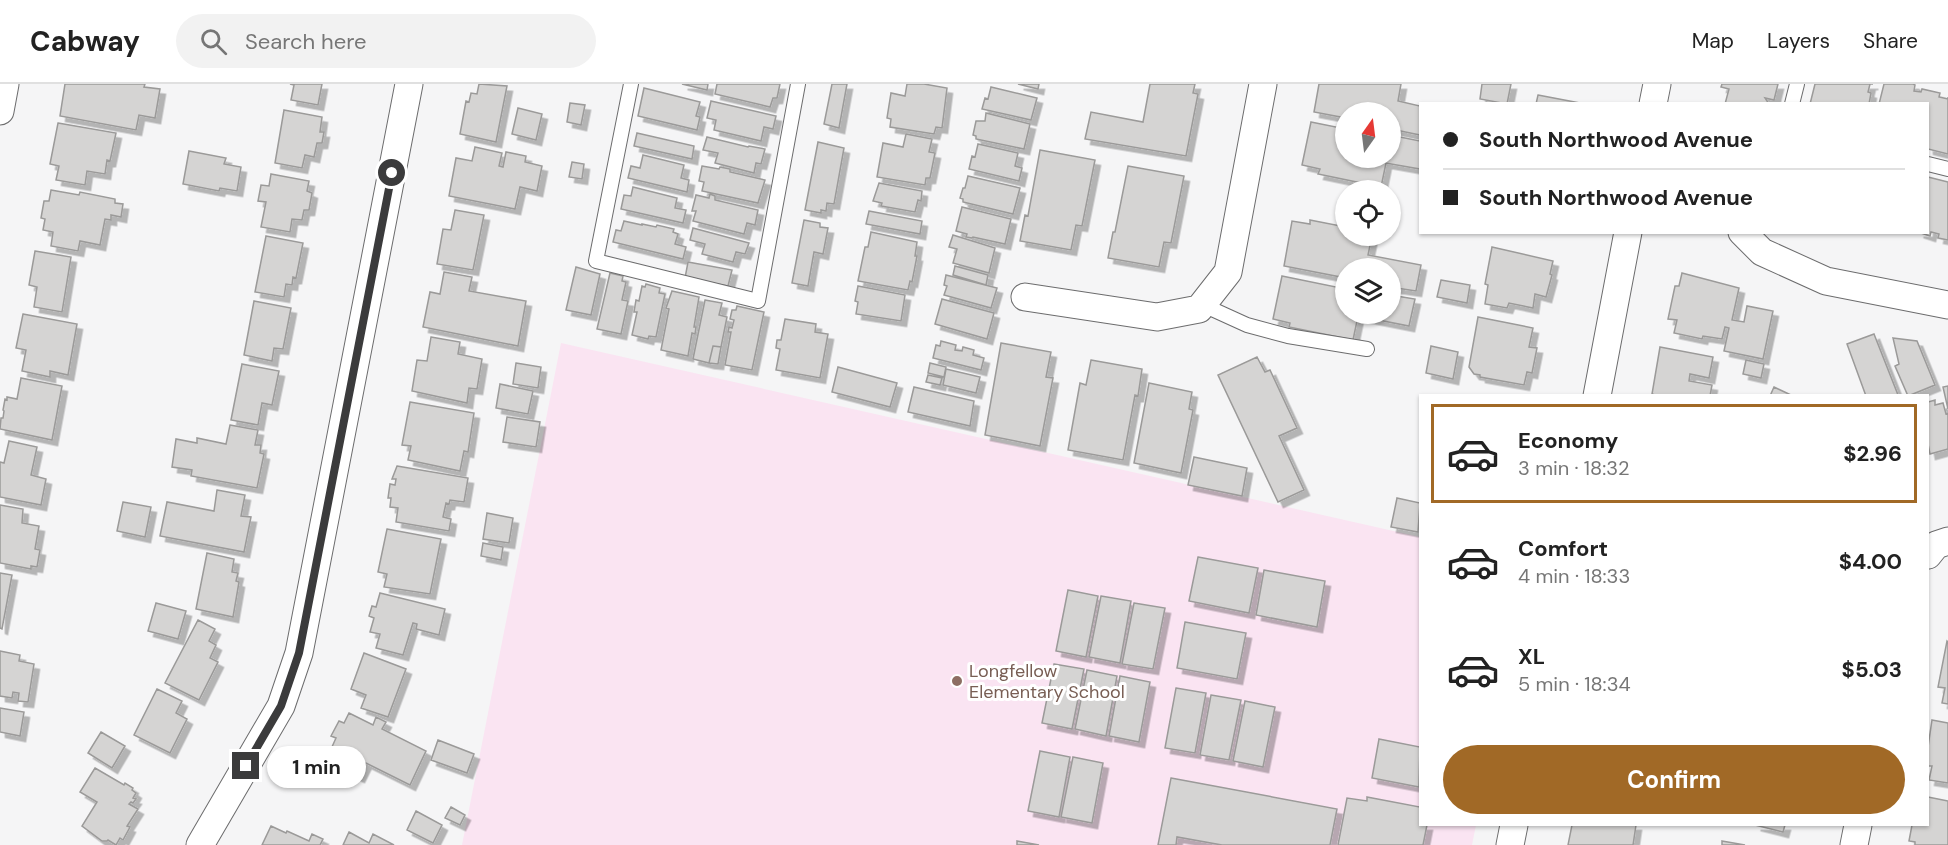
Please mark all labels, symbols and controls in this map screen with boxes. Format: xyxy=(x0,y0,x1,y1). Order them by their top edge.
search box xyxy=(176,14,596,68)
text: Cabway xyxy=(30,23,140,60)
icon: search xyxy=(197,25,230,58)
text: Search here xyxy=(245,27,366,56)
text: Map xyxy=(1692,27,1734,55)
text: Layers xyxy=(1767,27,1830,55)
text: Share xyxy=(1863,27,1918,55)
north arrow xyxy=(1335,102,1401,168)
map controls xyxy=(1335,102,1401,324)
text: South Northwood Avenue xyxy=(1479,125,1753,154)
route start xyxy=(378,159,405,186)
button: locate xyxy=(1335,180,1401,246)
text: South Northwood Avenue xyxy=(1479,183,1753,212)
button: layers xyxy=(1335,258,1401,324)
text: Economy xyxy=(1518,426,1618,455)
icon: car xyxy=(1446,427,1500,481)
text: $2.96 xyxy=(1843,439,1902,468)
text: 3 min · 18:32 xyxy=(1518,455,1630,481)
text: Comfort xyxy=(1518,534,1608,563)
icon: car xyxy=(1446,535,1500,589)
text: $4.00 xyxy=(1839,547,1902,576)
text: 4 min · 18:33 xyxy=(1518,563,1630,589)
text: XL xyxy=(1518,642,1545,671)
icon: car xyxy=(1446,643,1500,697)
text: $5.03 xyxy=(1842,655,1902,684)
place label: Longfellow Elementary School xyxy=(969,659,1125,704)
text: 5 min · 18:34 xyxy=(1518,671,1631,697)
marker: Longfellow Elementary School xyxy=(950,674,964,688)
callout: 1 min xyxy=(267,745,366,787)
button: Confirm xyxy=(1443,745,1905,814)
route end xyxy=(232,752,259,779)
text: 1 min xyxy=(292,754,341,780)

